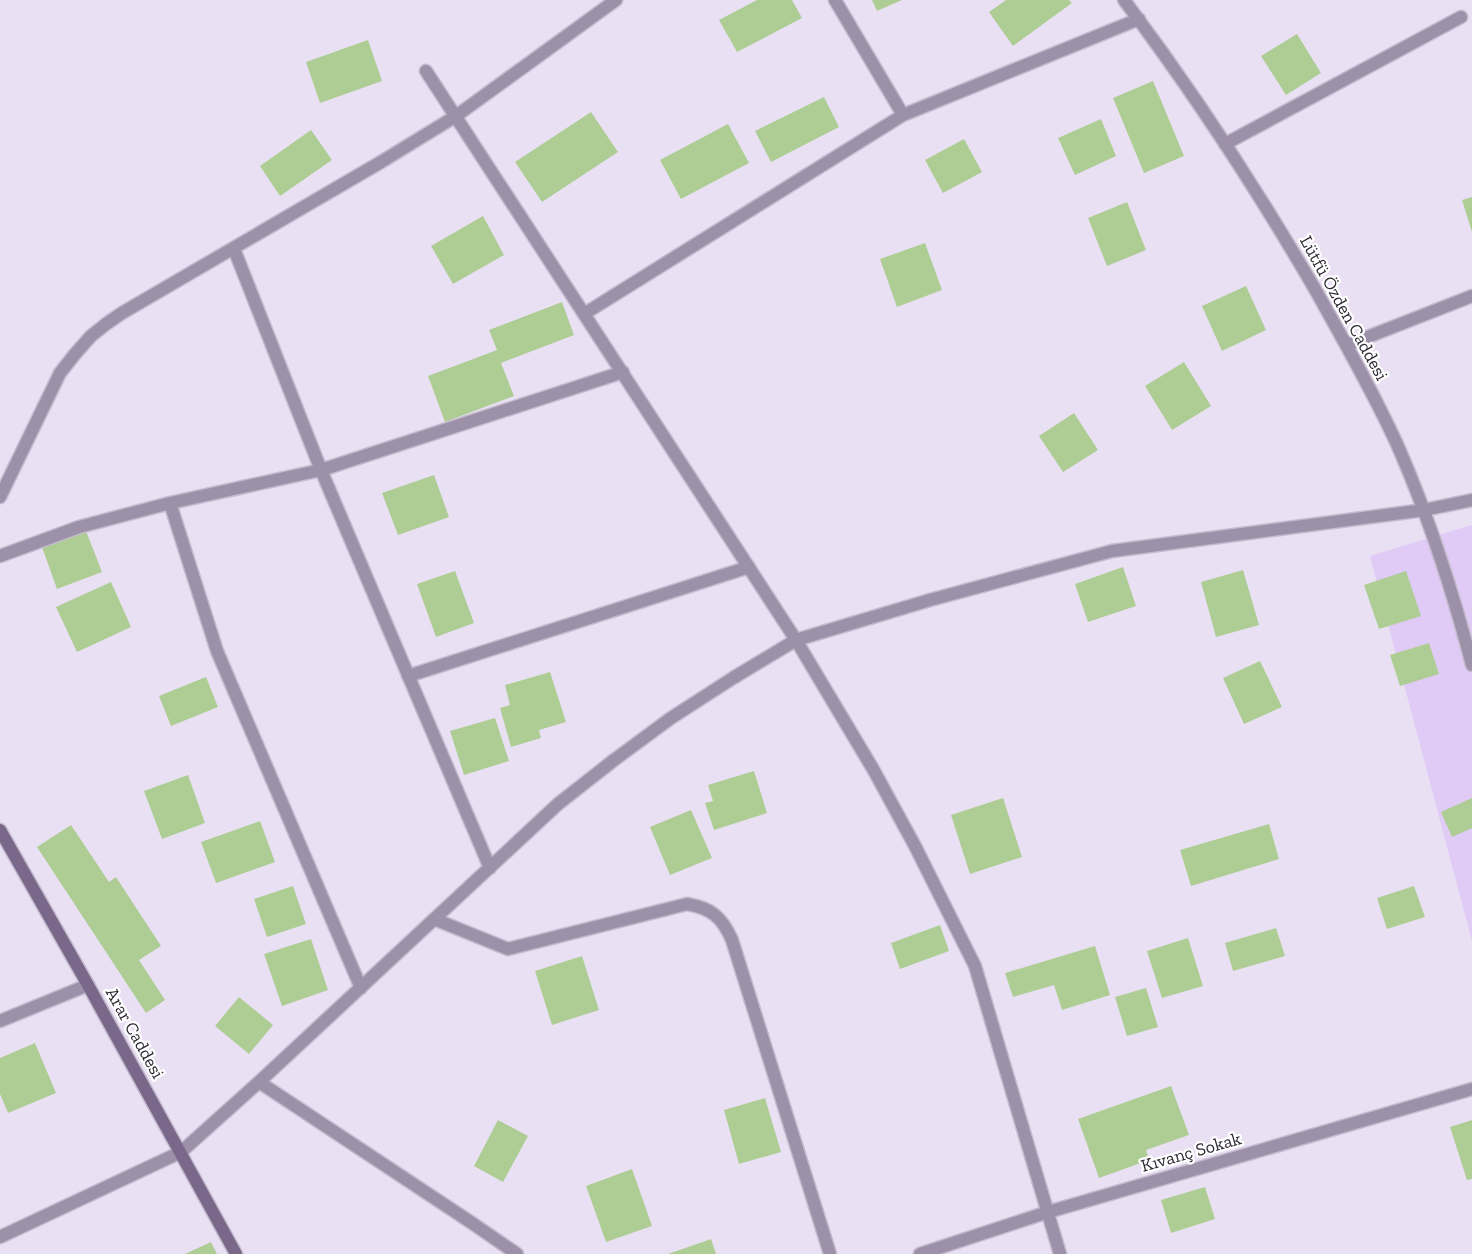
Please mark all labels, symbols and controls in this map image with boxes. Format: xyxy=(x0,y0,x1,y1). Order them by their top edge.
street label: Lütfü Özden Caddesi xyxy=(1295,232,1393,384)
street label: Arar Caddesi xyxy=(101,984,169,1082)
street label: Kıvanç Sokak xyxy=(1138,1127,1244,1177)

